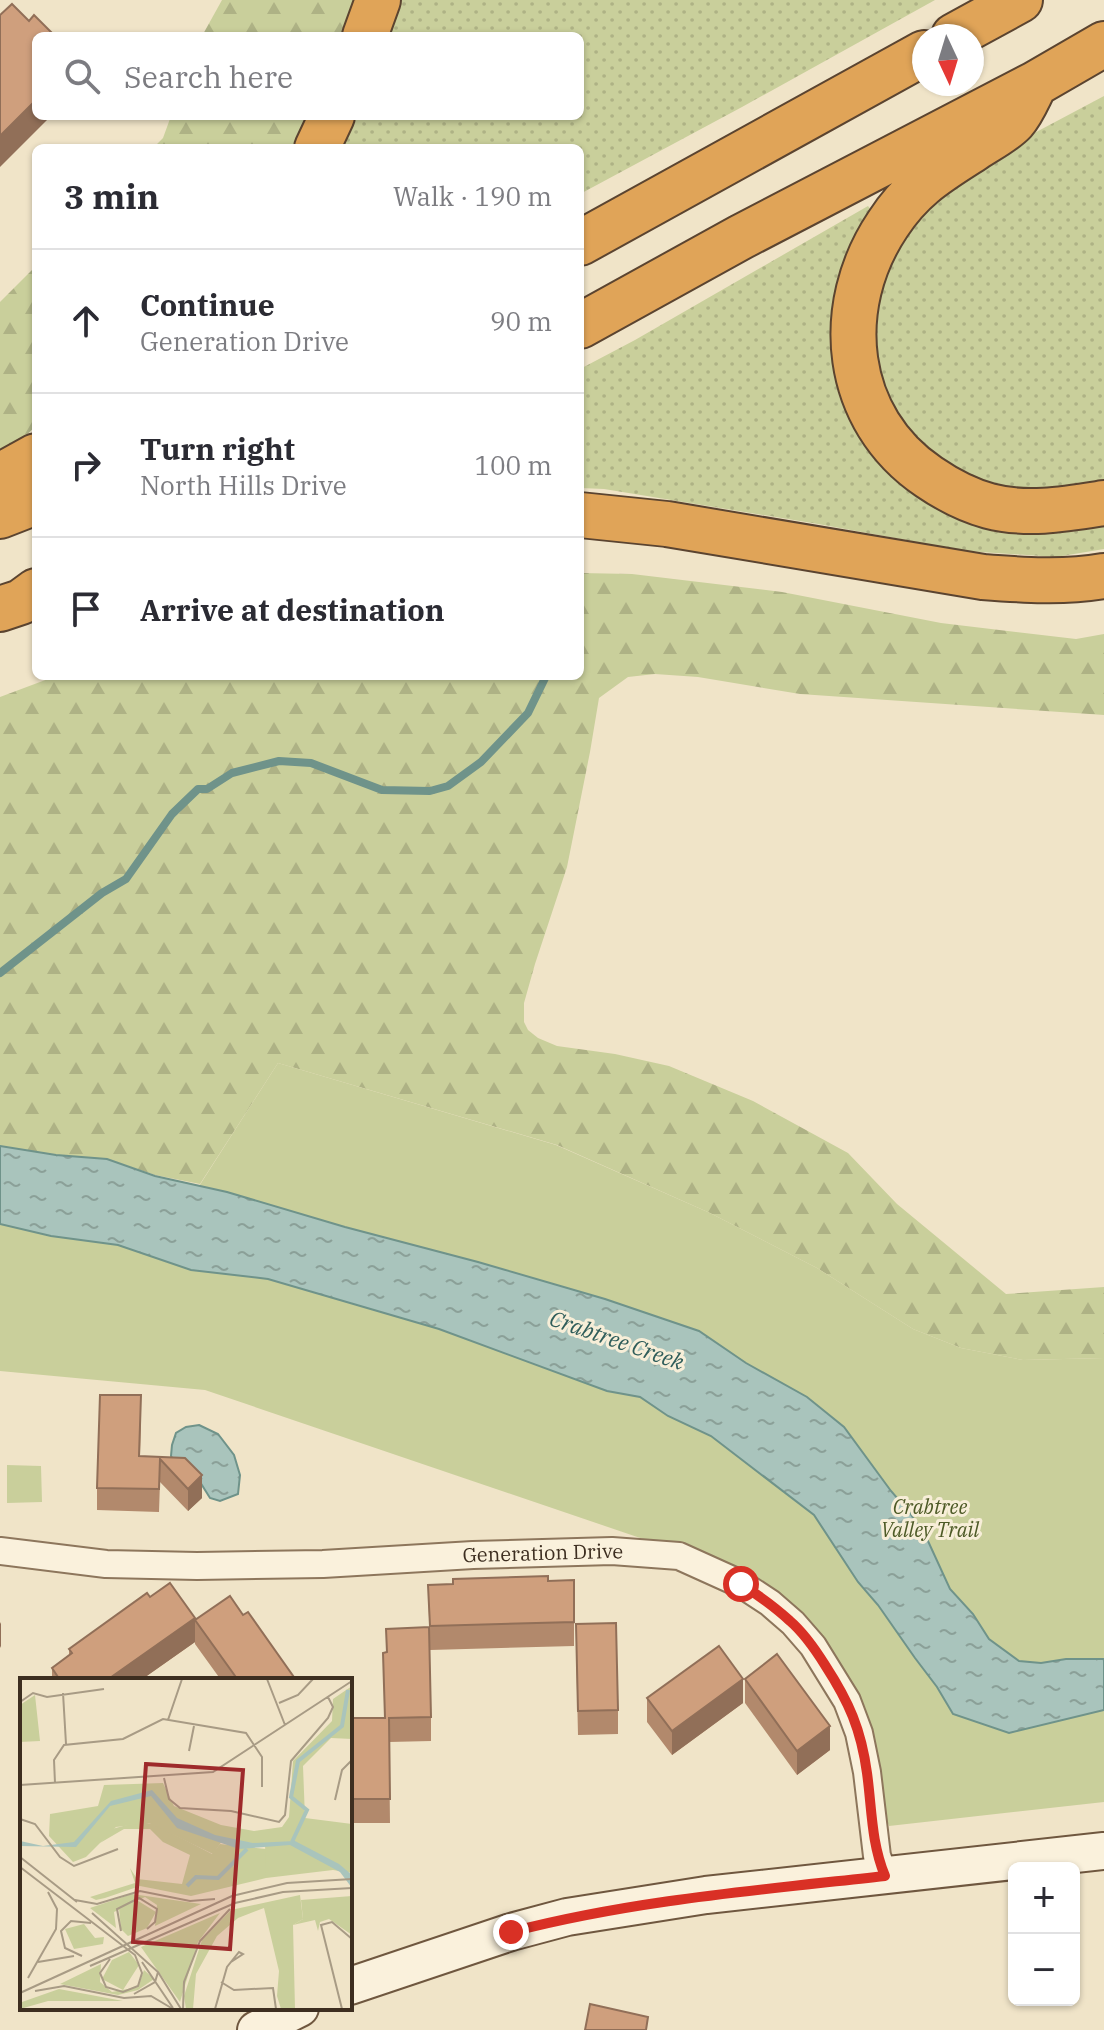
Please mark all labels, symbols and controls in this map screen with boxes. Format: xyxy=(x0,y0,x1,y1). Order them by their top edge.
north arrow xyxy=(912,24,984,96)
search box xyxy=(32,32,584,120)
icon: search xyxy=(60,54,104,98)
text: Search here xyxy=(124,57,293,96)
text: 3 min xyxy=(64,174,159,218)
text: Walk · 190 m xyxy=(393,179,552,213)
text: Continue xyxy=(140,285,275,324)
icon: ahead xyxy=(64,299,108,343)
text: 90 m xyxy=(490,304,552,338)
text: Generation Drive xyxy=(140,324,349,358)
text: Turn right xyxy=(140,429,295,468)
icon: right xyxy=(64,443,108,487)
text: 100 m xyxy=(474,448,552,482)
text: North Hills Drive xyxy=(140,468,347,502)
icon: arrive xyxy=(64,587,108,631)
text: Arrive at destination xyxy=(140,590,445,629)
water label: Crabtree Creek xyxy=(546,1303,689,1376)
park label: Crabtree Valley Trail xyxy=(881,1493,980,1543)
street label: Generation Drive xyxy=(462,1537,624,1569)
route start xyxy=(723,1566,759,1602)
inset map xyxy=(20,1678,352,2010)
map controls xyxy=(1008,1862,1080,2006)
button: + xyxy=(1008,1862,1080,1934)
route end xyxy=(493,1914,529,1950)
button: − xyxy=(1008,1934,1080,2006)

